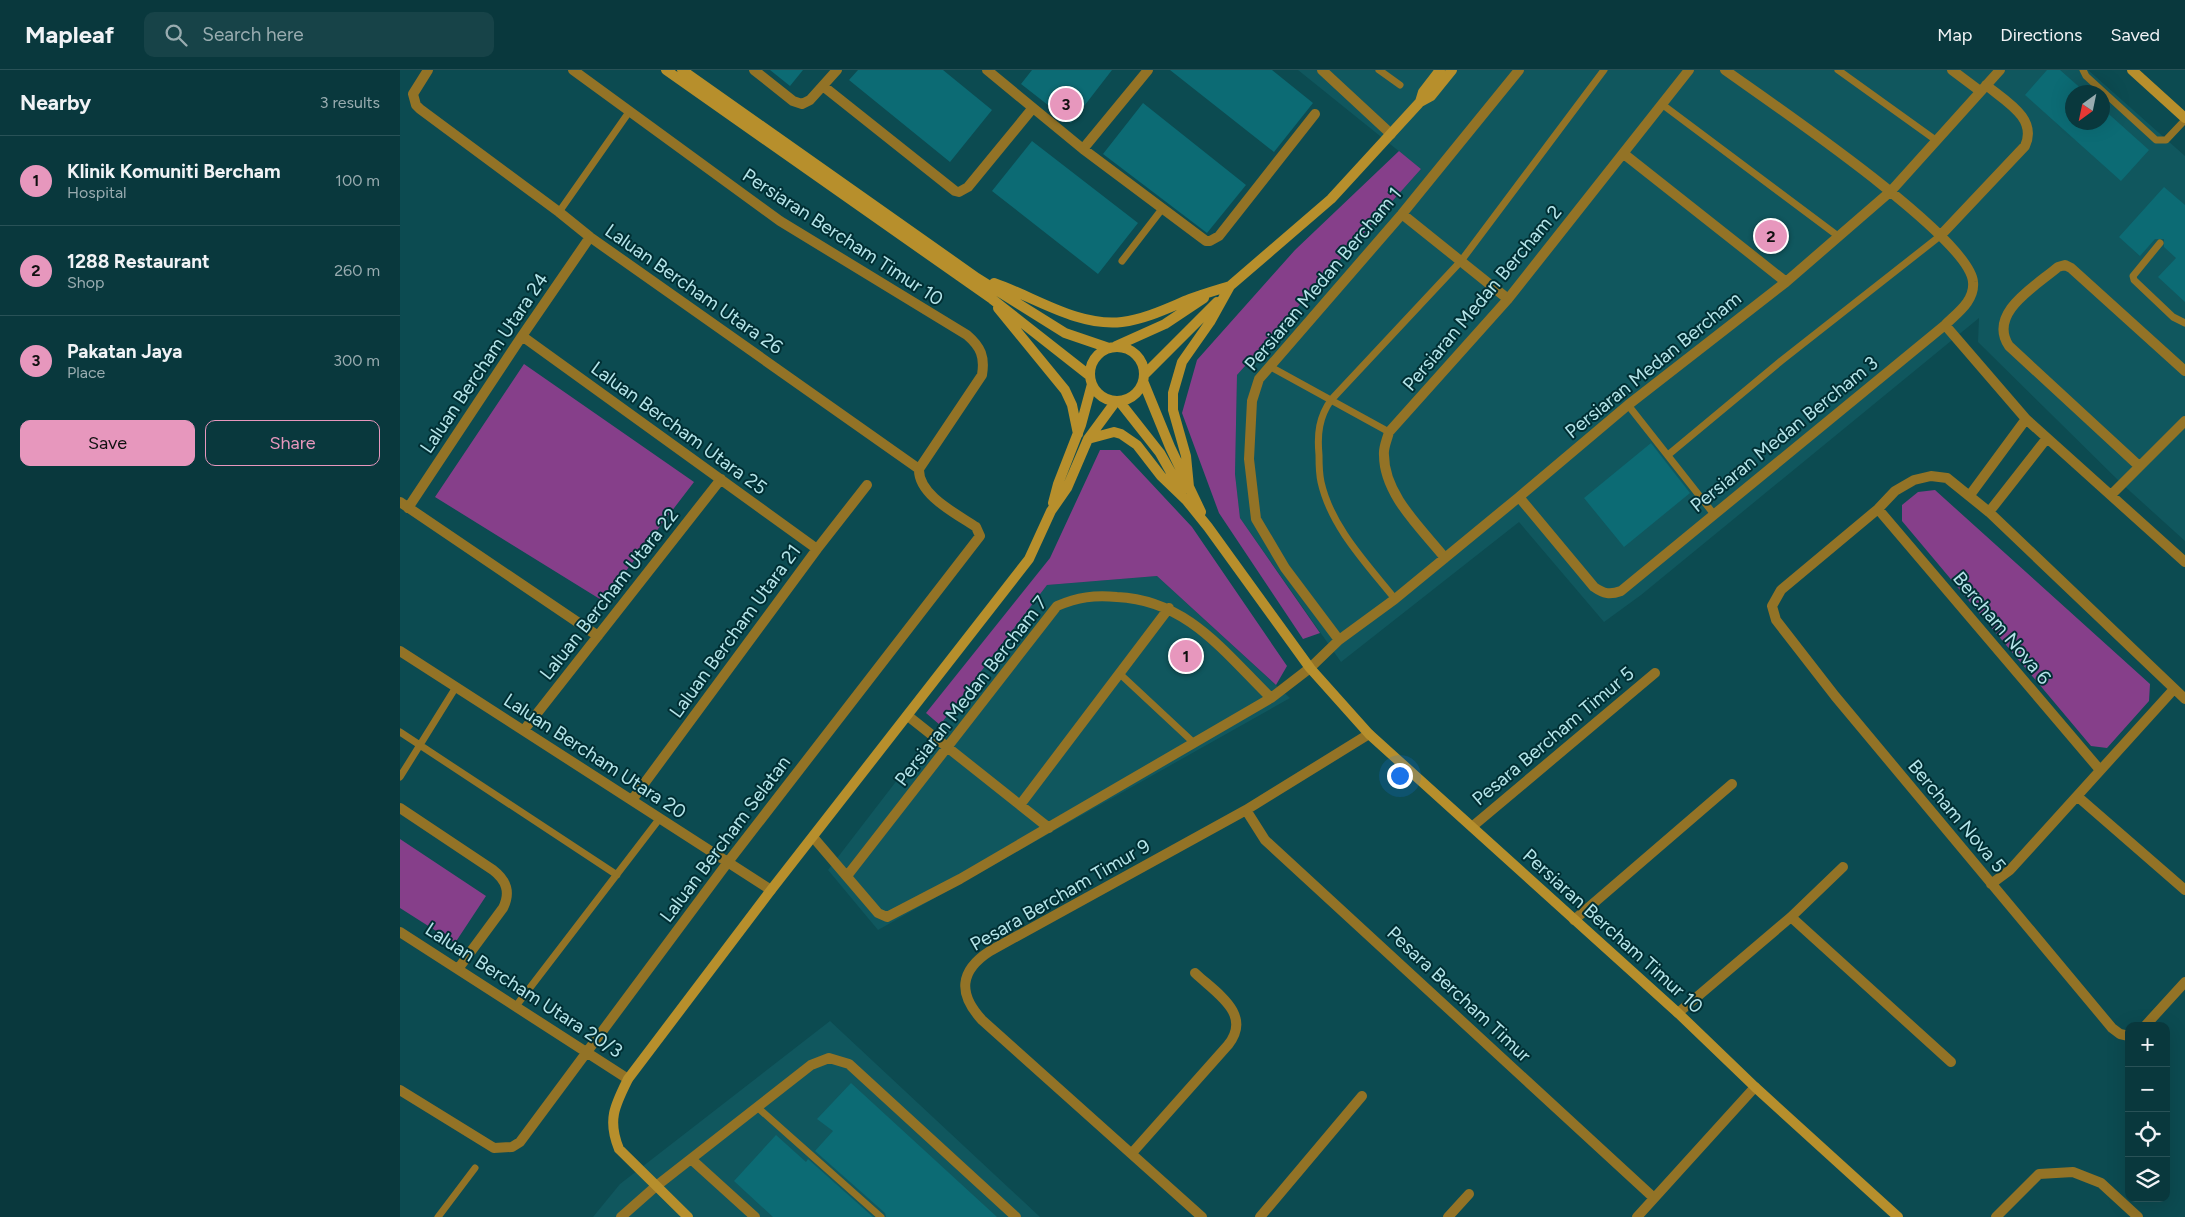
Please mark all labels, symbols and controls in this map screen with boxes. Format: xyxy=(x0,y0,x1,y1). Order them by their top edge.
search box xyxy=(144,12,494,57)
text: Mapleaf xyxy=(25,20,114,49)
icon: search xyxy=(162,21,190,49)
text: Search here xyxy=(202,23,304,46)
text: Map xyxy=(1937,24,1972,46)
text: Directions xyxy=(2000,24,2082,46)
text: Saved xyxy=(2110,24,2160,46)
pin: 3 xyxy=(1050,85,1082,123)
north arrow xyxy=(2065,85,2110,130)
text: Nearby xyxy=(20,90,91,115)
text: 3 results xyxy=(320,93,380,112)
text: Klinik Komuniti Bercham xyxy=(67,160,280,183)
street label: Persiaran Bercham Timur 10 xyxy=(738,163,948,311)
text: 1 xyxy=(33,171,39,190)
text: 100 m xyxy=(335,171,380,190)
text: Hospital xyxy=(67,183,127,202)
street label: Persiaran Medan Bercham 1 xyxy=(1240,183,1406,375)
street label: Persiaran Medan Bercham 2 xyxy=(1398,201,1566,395)
pin: 2 xyxy=(1755,217,1787,255)
street label: Laluan Bercham Utara 26 xyxy=(601,219,787,359)
text: 1288 Restaurant xyxy=(67,250,210,273)
text: 2 xyxy=(31,261,41,280)
text: 260 m xyxy=(334,261,380,280)
street label: Laluan Bercham Utara 24 xyxy=(415,268,553,458)
text: Shop xyxy=(67,273,105,292)
street label: Persiaran Medan Bercham xyxy=(1560,287,1746,443)
text: Pakatan Jaya xyxy=(67,340,182,363)
text: 3 xyxy=(32,351,40,370)
text: 300 m xyxy=(333,351,380,370)
street label: Persiaran Medan Bercham 3 xyxy=(1686,351,1882,517)
street label: Laluan Bercham Utara 25 xyxy=(587,356,771,500)
text: Place xyxy=(67,363,105,382)
button: Save xyxy=(20,420,195,466)
button: Share xyxy=(205,420,380,466)
street label: Laluan Bercham Utara 22 xyxy=(535,504,683,684)
street label: Laluan Bercham Utara 21 xyxy=(664,540,806,722)
street label: Bercham Nova 6 xyxy=(1948,567,2056,689)
street label: Persiaran Medan Bercham 7 xyxy=(890,591,1052,791)
pin: 1 xyxy=(1170,637,1202,675)
street label: Pesara Bercham Timur 5 xyxy=(1467,662,1639,810)
street label: Laluan Bercham Utara 20 xyxy=(499,688,691,824)
street label: Laluan Bercham Selatan xyxy=(655,751,795,927)
street label: Bercham Nova 5 xyxy=(1903,755,2011,877)
your location xyxy=(1387,763,1413,789)
street label: Pesara Bercham Timur 9 xyxy=(966,834,1154,956)
street label: Persiaran Bercham Timur 10 xyxy=(1518,844,1708,1018)
street label: Laluan Bercham Utara 20/3 xyxy=(421,918,627,1062)
street label: Pesara Bercham Timur xyxy=(1382,921,1536,1067)
map controls xyxy=(2125,1022,2170,1202)
button: + xyxy=(2125,1022,2170,1067)
button: − xyxy=(2125,1067,2170,1112)
button: locate xyxy=(2125,1112,2170,1157)
button: layers xyxy=(2125,1157,2170,1202)

